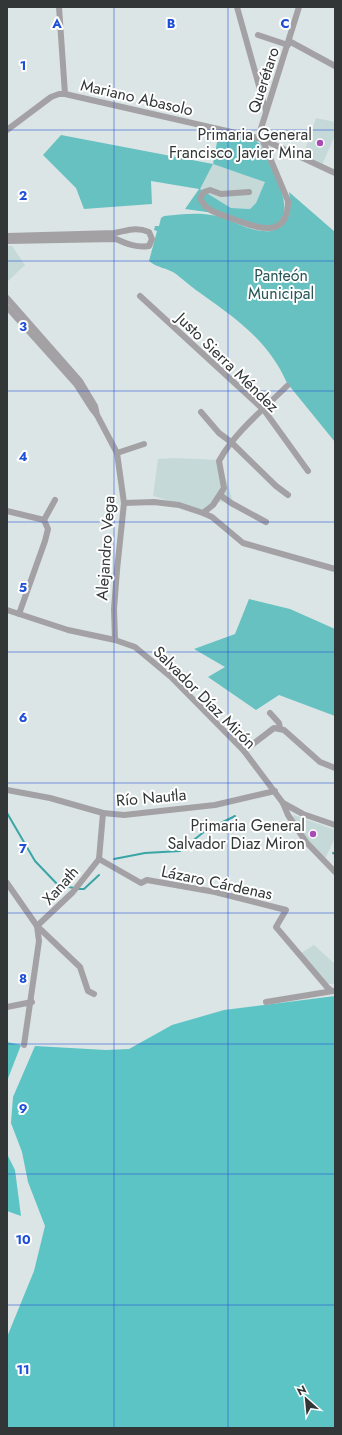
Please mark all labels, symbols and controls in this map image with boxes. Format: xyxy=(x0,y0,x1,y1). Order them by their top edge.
text: A xyxy=(51,14,62,33)
text: B xyxy=(167,14,176,33)
text: C xyxy=(280,14,290,33)
street label: Querétaro xyxy=(242,44,285,116)
text: 1 xyxy=(20,56,26,75)
street label: Mariano Abasolo xyxy=(78,73,196,122)
place label: Primaria General Francisco Javier Mina xyxy=(169,123,312,164)
marker: Primaria General Francisco Javier Mina xyxy=(315,138,325,148)
text: 2 xyxy=(19,186,27,205)
park label: Panteón Municipal xyxy=(248,264,314,305)
street label: Justo Sierra Méndez xyxy=(170,306,285,418)
text: 3 xyxy=(19,317,27,336)
text: 4 xyxy=(18,447,28,466)
street label: Alejandro Vega xyxy=(90,495,121,601)
text: 5 xyxy=(19,578,27,597)
street label: Salvador Díaz Mirón xyxy=(148,641,261,754)
text: 6 xyxy=(19,708,28,727)
street label: Río Nautla xyxy=(115,783,187,812)
place label: Primaria General Salvador Diaz Miron xyxy=(168,814,305,855)
marker: Primaria General Salvador Diaz Miron xyxy=(308,829,318,839)
text: 7 xyxy=(19,839,27,858)
street label: Lázaro Cárdenas xyxy=(159,860,275,905)
street label: Xanath xyxy=(37,861,84,910)
text: 8 xyxy=(19,969,27,988)
text: 9 xyxy=(19,1099,28,1118)
text: 10 xyxy=(15,1230,31,1249)
text: 11 xyxy=(16,1360,30,1379)
north arrow xyxy=(286,1379,326,1419)
text: N xyxy=(294,1381,309,1399)

